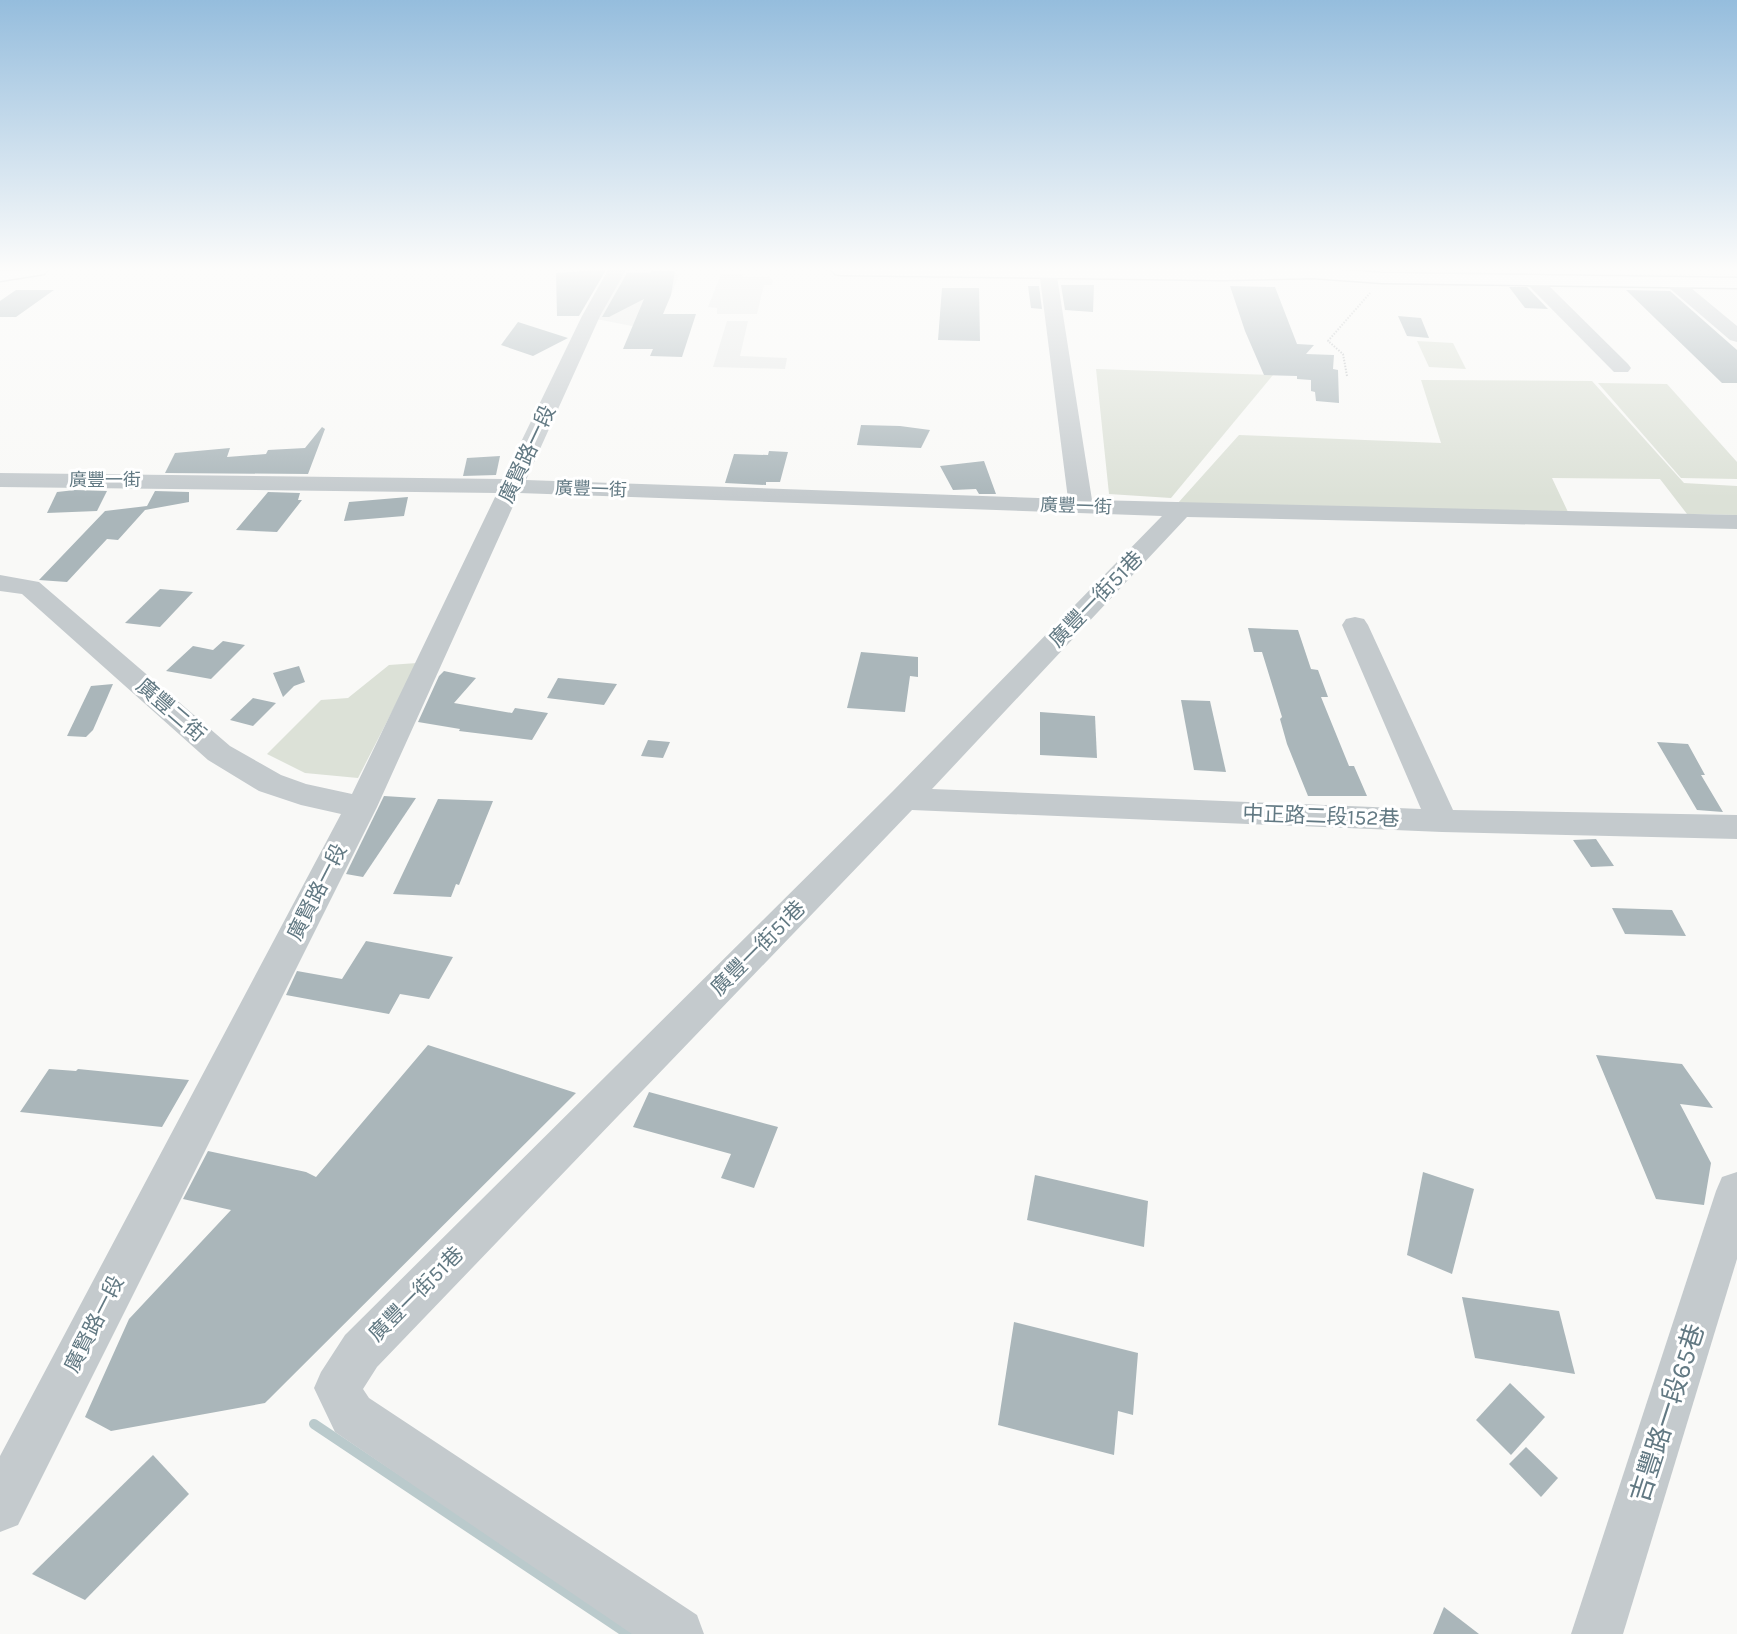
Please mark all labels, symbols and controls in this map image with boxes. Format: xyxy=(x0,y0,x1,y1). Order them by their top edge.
street label: 廣賢路一段 xyxy=(494,401,560,507)
street label: 廣豐一街 xyxy=(69,469,141,491)
street label: 廣豐一街 xyxy=(555,477,627,501)
street label: 廣豐一街 xyxy=(1040,494,1112,518)
street label: 廣豐一街51巷 xyxy=(1044,546,1148,652)
street label: 廣豐二街 xyxy=(131,673,211,747)
street label: 中正路二段152巷 xyxy=(1242,801,1400,831)
street label: 廣賢路一段 xyxy=(282,840,352,944)
street label: 廣豐一街51巷 xyxy=(706,896,810,1000)
street label: 廣豐一街51巷 xyxy=(364,1242,468,1346)
street label: 廣賢路一段 xyxy=(59,1272,129,1376)
street label: 吉豐路一段65巷 xyxy=(1624,1320,1711,1506)

